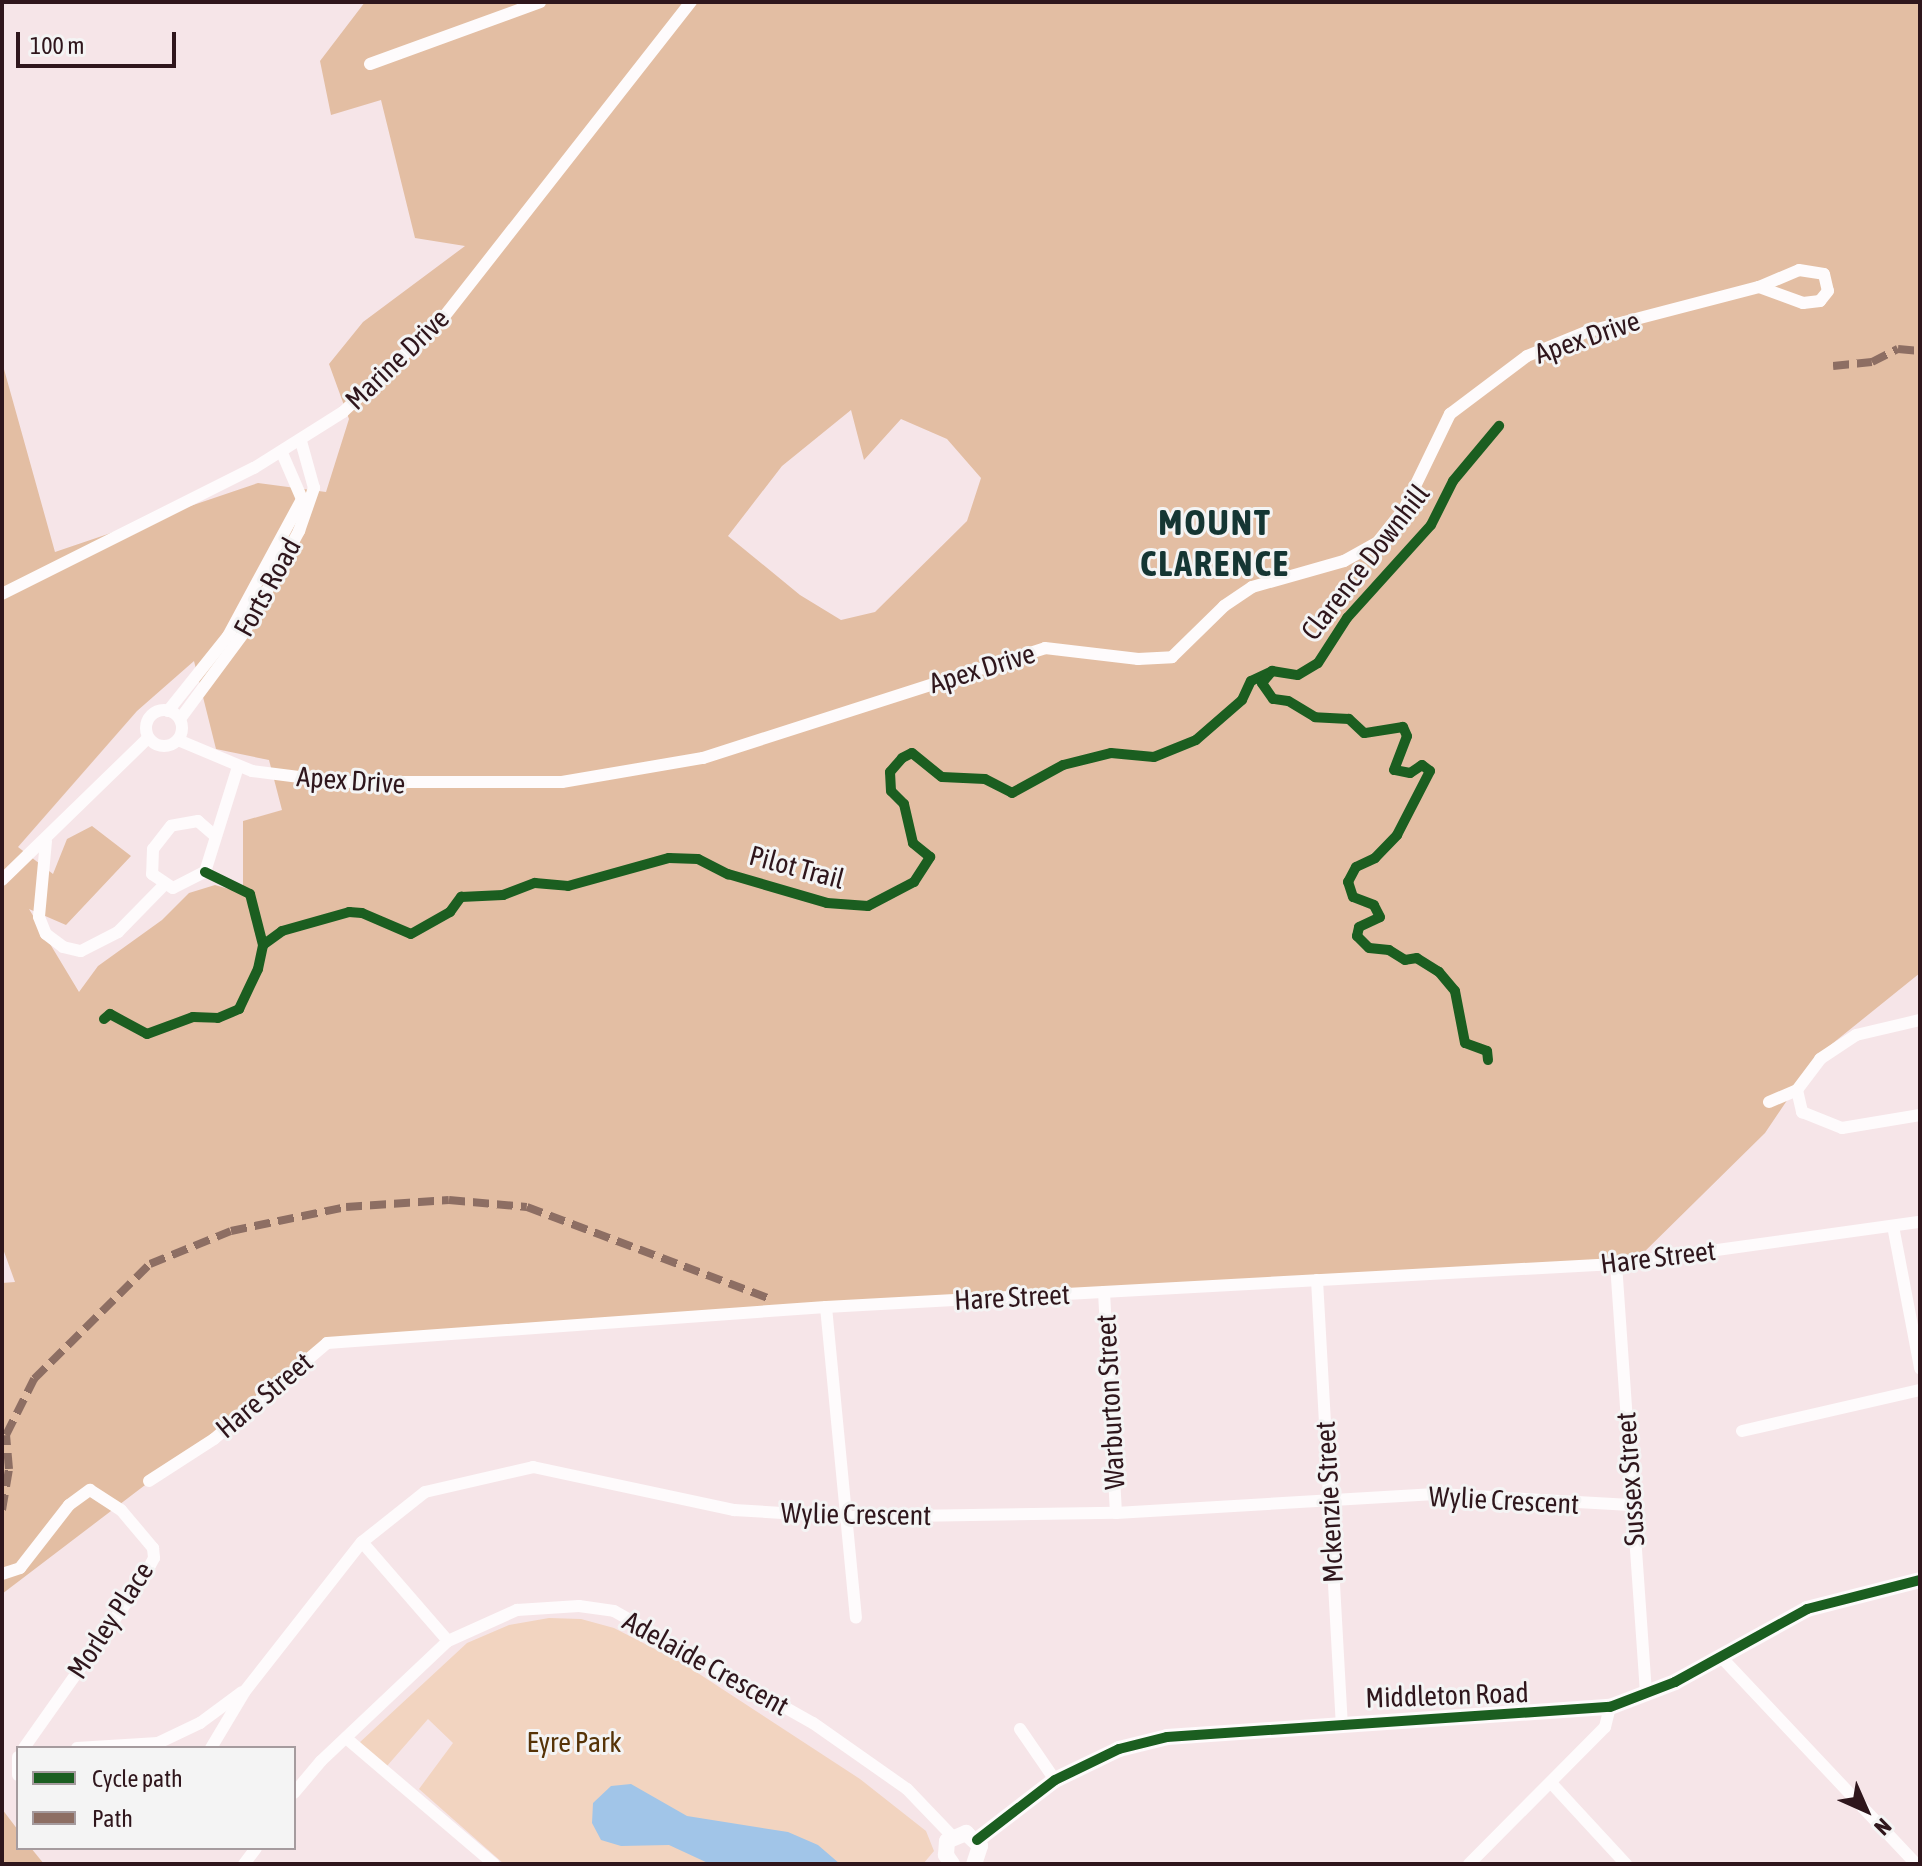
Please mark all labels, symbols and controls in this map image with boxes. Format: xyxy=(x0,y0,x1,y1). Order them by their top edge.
scale bar xyxy=(20,16,180,66)
text: 100 m xyxy=(30,32,84,59)
street label: Marine Drive xyxy=(338,301,456,417)
street label: Apex Drive xyxy=(1530,303,1644,371)
street label: Clarence Downhill xyxy=(1294,477,1436,647)
district label: MOUNT CLARENCE xyxy=(1140,500,1290,585)
street label: Forts Road xyxy=(226,532,308,642)
street label: Apex Drive xyxy=(925,636,1039,700)
street label: Apex Drive xyxy=(296,759,406,801)
street label: Pilot Trail xyxy=(746,838,848,896)
street label: Hare Street xyxy=(1599,1233,1717,1281)
street label: Hare Street xyxy=(953,1277,1071,1317)
street label: Warburton Street xyxy=(1089,1314,1131,1490)
street label: Hare Street xyxy=(209,1345,319,1445)
street label: Sussex Street xyxy=(1609,1411,1651,1547)
street label: Mckenzie Street xyxy=(1308,1420,1350,1584)
street label: Wylie Crescent xyxy=(1428,1479,1580,1521)
street label: Wylie Crescent xyxy=(781,1496,931,1532)
street label: Morley Place xyxy=(60,1555,160,1685)
street label: Adelaide Crescent xyxy=(617,1604,795,1722)
street label: Middleton Road xyxy=(1365,1675,1529,1715)
park label: Eyre Park xyxy=(526,1725,622,1759)
legend xyxy=(16,1746,296,1850)
text: Cycle path xyxy=(92,1765,183,1792)
north arrow xyxy=(1826,1770,1906,1850)
text: Path xyxy=(92,1805,133,1832)
text: N xyxy=(1869,1813,1897,1841)

